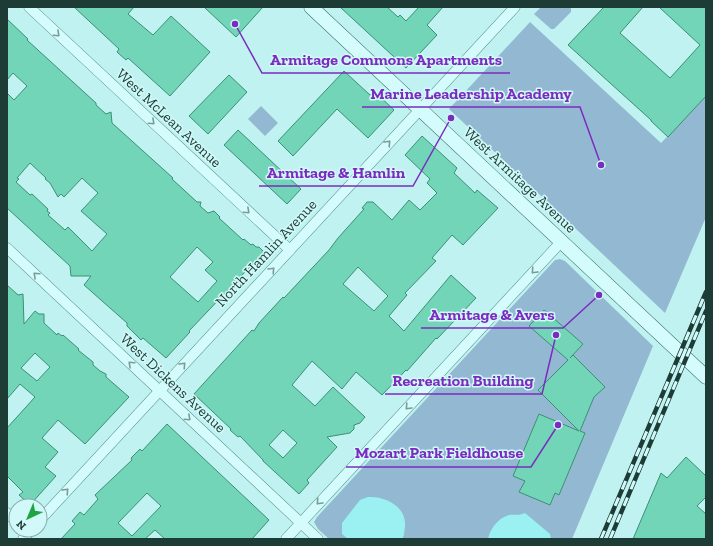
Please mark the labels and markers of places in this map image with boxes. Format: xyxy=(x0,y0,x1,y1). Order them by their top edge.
callout: Armitage Commons Apartments xyxy=(262,45,510,73)
callout: Marine Leadership Academy xyxy=(362,79,580,107)
callout: Armitage & Hamlin xyxy=(259,158,413,186)
callout: Armitage & Avers xyxy=(421,300,563,328)
callout: Recreation Building xyxy=(385,366,542,394)
callout: Mozart Park Fieldhouse xyxy=(346,439,531,467)

